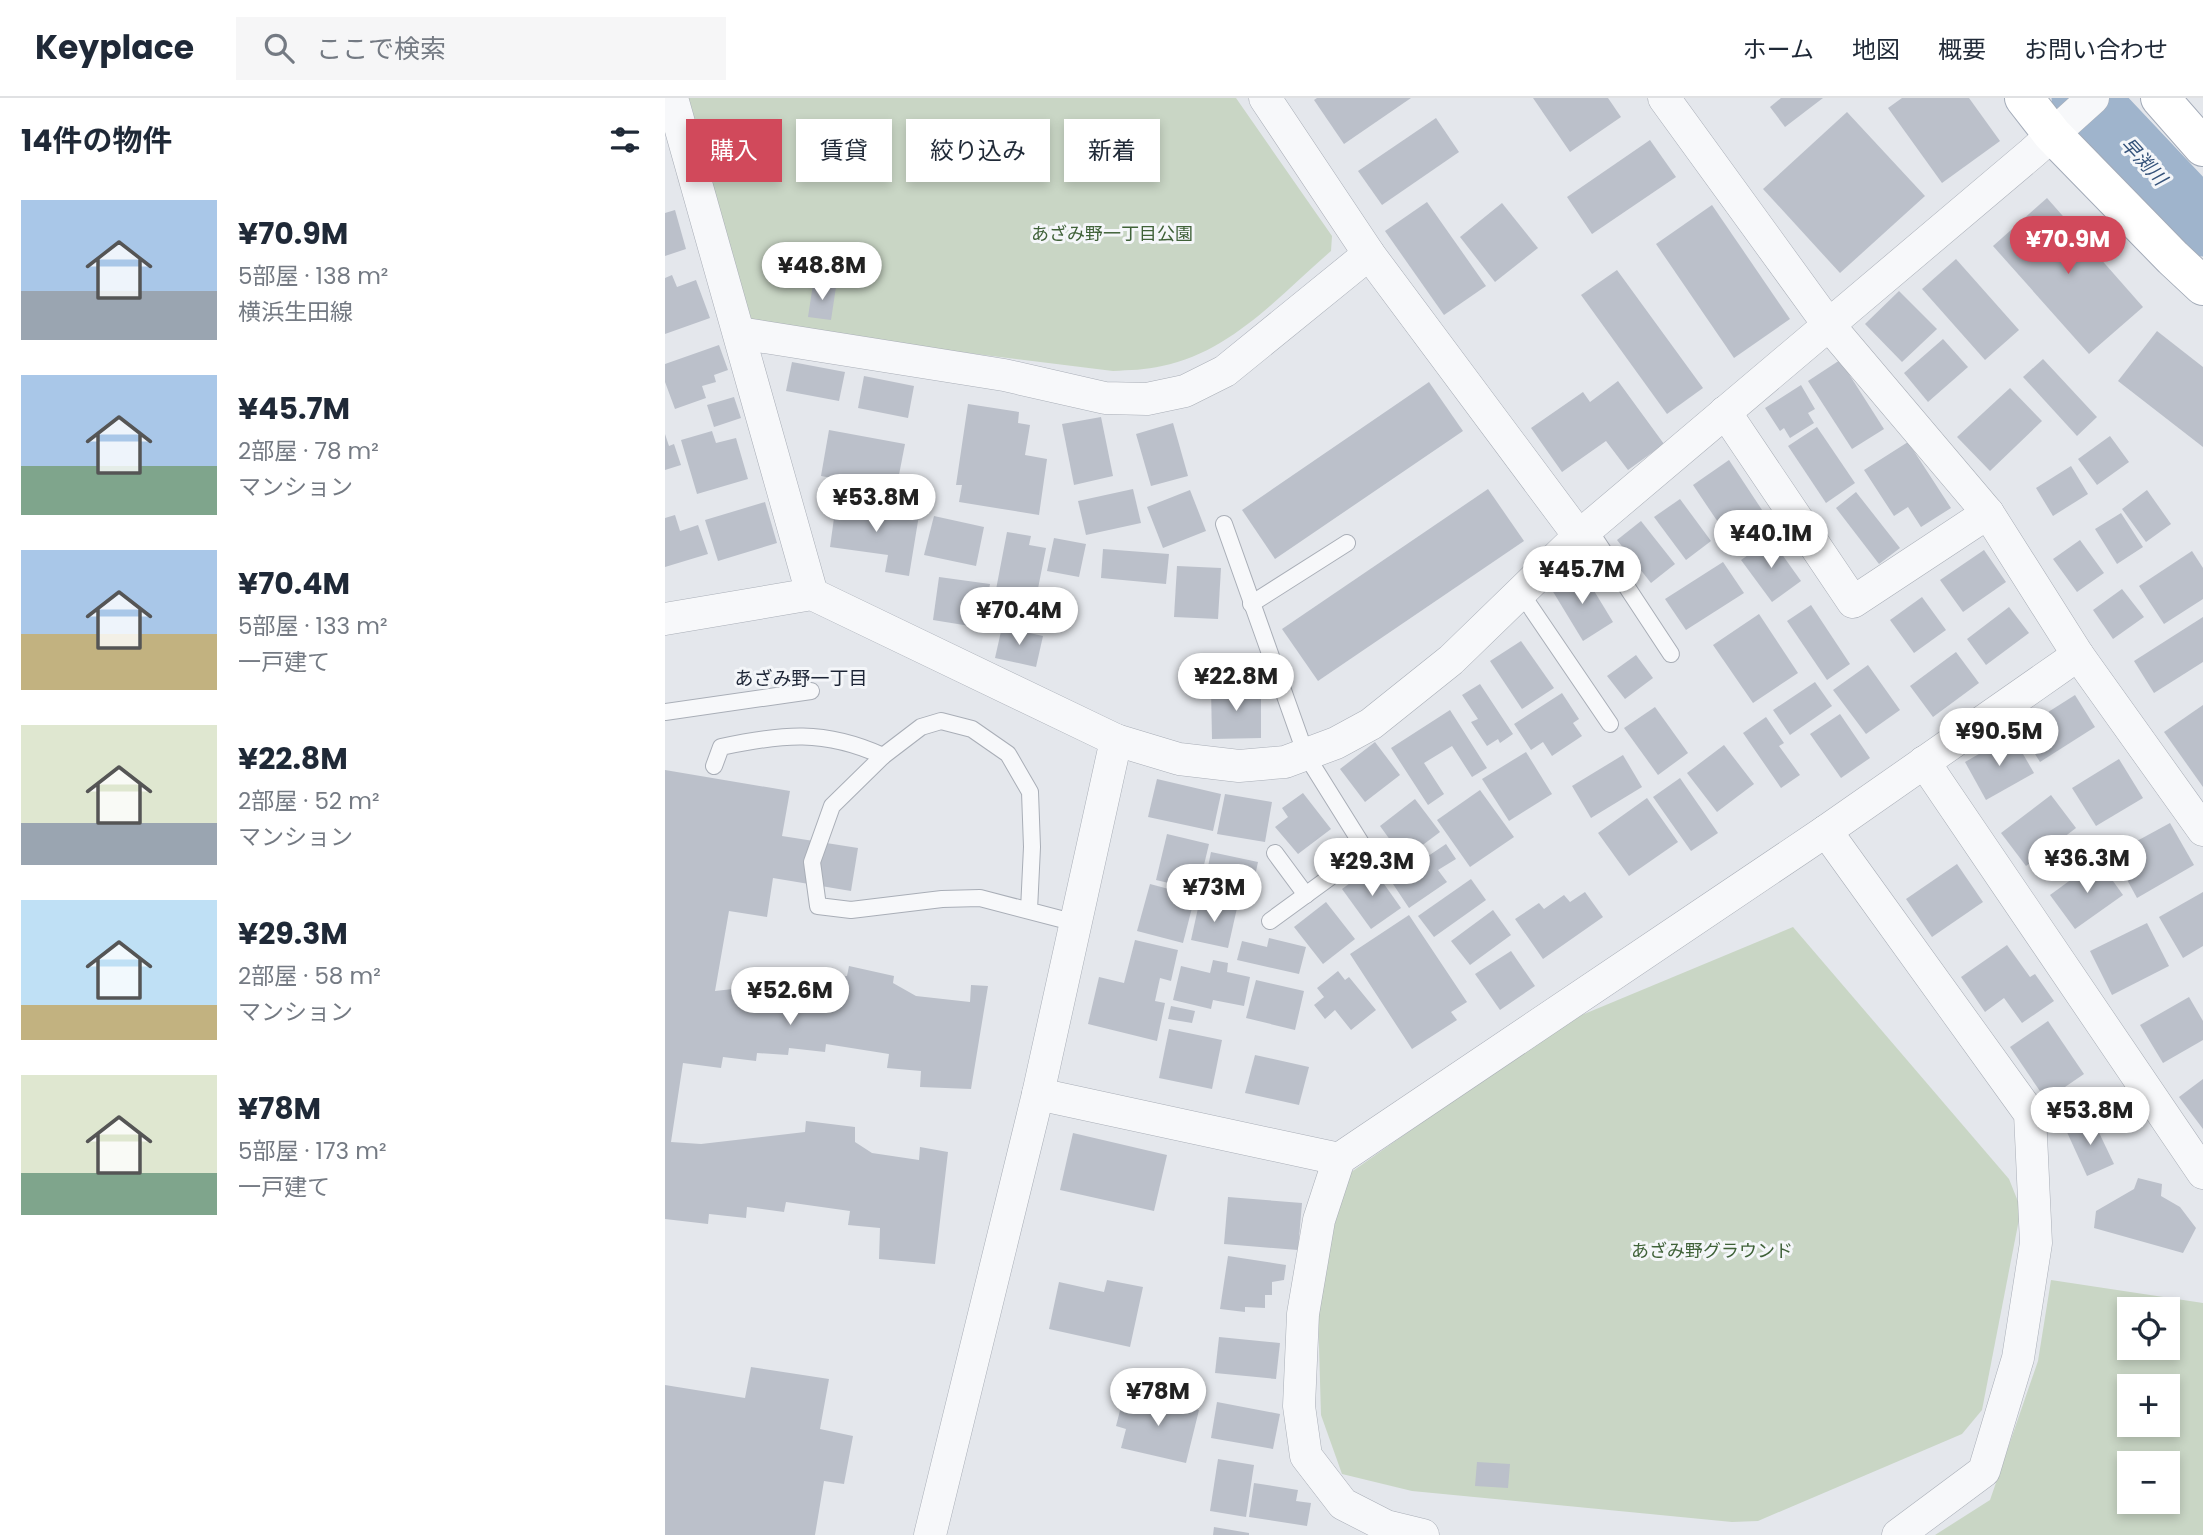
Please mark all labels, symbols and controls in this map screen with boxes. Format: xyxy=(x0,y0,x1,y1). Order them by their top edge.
search box xyxy=(236,17,726,80)
text: Keyplace xyxy=(35,24,194,71)
icon: search xyxy=(260,29,298,67)
text: ここで検索 xyxy=(316,31,446,67)
text: ホーム xyxy=(1743,33,1814,66)
text: 地図 xyxy=(1852,33,1900,66)
text: 概要 xyxy=(1938,33,1986,66)
text: お問い合わせ xyxy=(2024,33,2168,66)
text: 14件の物件 xyxy=(21,119,173,162)
chip: 購入 xyxy=(686,119,782,182)
chip: 賃貸 xyxy=(796,119,892,182)
chip: 絞り込み xyxy=(906,119,1050,182)
chip: 新着 xyxy=(1064,119,1160,182)
icon: filters xyxy=(606,121,644,159)
water label: 早渕川 xyxy=(2114,131,2174,193)
text: ¥70.9M xyxy=(238,212,348,255)
pin: ¥70.9M xyxy=(2011,216,2125,276)
park label: あざみ野一丁目公園 xyxy=(1031,221,1193,246)
text: ¥70.9M xyxy=(2026,223,2110,255)
icon: home xyxy=(77,228,161,312)
pin: ¥48.8M xyxy=(765,242,879,302)
text: ¥48.8M xyxy=(778,249,866,281)
text: 5部屋 · 138 m² xyxy=(238,260,388,292)
text: 横浜生田線 xyxy=(238,296,353,328)
text: ¥45.7M xyxy=(238,387,350,430)
icon: home xyxy=(77,403,161,487)
text: 2部屋 · 78 m² xyxy=(238,435,379,467)
text: マンション xyxy=(238,471,353,503)
pin: ¥53.8M xyxy=(819,474,933,534)
text: ¥53.8M xyxy=(833,481,919,513)
pin: ¥40.1M xyxy=(1714,510,1828,570)
text: ¥40.1M xyxy=(1730,517,1812,549)
pin: ¥45.7M xyxy=(1525,546,1639,606)
text: ¥45.7M xyxy=(1539,553,1625,585)
text: ¥70.4M xyxy=(238,562,350,605)
icon: home xyxy=(77,578,161,662)
pin: ¥70.4M xyxy=(962,588,1076,647)
text: ¥70.4M xyxy=(976,594,1062,626)
text: 5部屋 · 133 m² xyxy=(238,610,387,642)
text: 一戸建て xyxy=(238,646,330,678)
pin: ¥22.8M xyxy=(1179,654,1293,713)
text: ¥22.8M xyxy=(1194,660,1278,692)
district label: あざみ野一丁目 xyxy=(734,665,868,692)
pin: ¥90.5M xyxy=(1942,708,2056,768)
text: ¥90.5M xyxy=(1955,715,2043,747)
text: ¥22.8M xyxy=(238,737,348,780)
icon: home xyxy=(77,753,161,837)
text: 2部屋 · 52 m² xyxy=(238,785,379,817)
text: マンション xyxy=(238,821,353,853)
pin: ¥36.3M xyxy=(2030,836,2144,895)
pin: ¥29.3M xyxy=(1315,838,1429,898)
text: ¥36.3M xyxy=(2044,842,2130,874)
text: ¥29.3M xyxy=(1330,845,1414,877)
pin: ¥73M xyxy=(1173,864,1255,924)
text: ¥73M xyxy=(1183,871,1245,903)
text: ¥29.3M xyxy=(238,912,348,955)
icon: home xyxy=(77,928,161,1012)
text: 2部屋 · 58 m² xyxy=(238,960,381,992)
pin: ¥52.6M xyxy=(733,968,847,1027)
text: ¥52.6M xyxy=(747,974,833,1006)
text: マンション xyxy=(238,996,353,1028)
text: ¥78M xyxy=(238,1087,321,1130)
pin: ¥53.8M xyxy=(2033,1088,2147,1147)
text: ¥53.8M xyxy=(2047,1094,2133,1126)
icon: home xyxy=(77,1103,161,1187)
text: 5部屋 · 173 m² xyxy=(238,1135,387,1167)
text: 一戸建て xyxy=(238,1171,330,1203)
park label: あざみ野グラウンド xyxy=(1631,1238,1793,1263)
map controls xyxy=(2117,1297,2180,1514)
button: locate xyxy=(2117,1297,2180,1360)
pin: ¥78M xyxy=(1117,1368,1199,1428)
button: + xyxy=(2117,1374,2180,1437)
text: ¥78M xyxy=(1126,1375,1190,1407)
button: − xyxy=(2117,1451,2180,1514)

